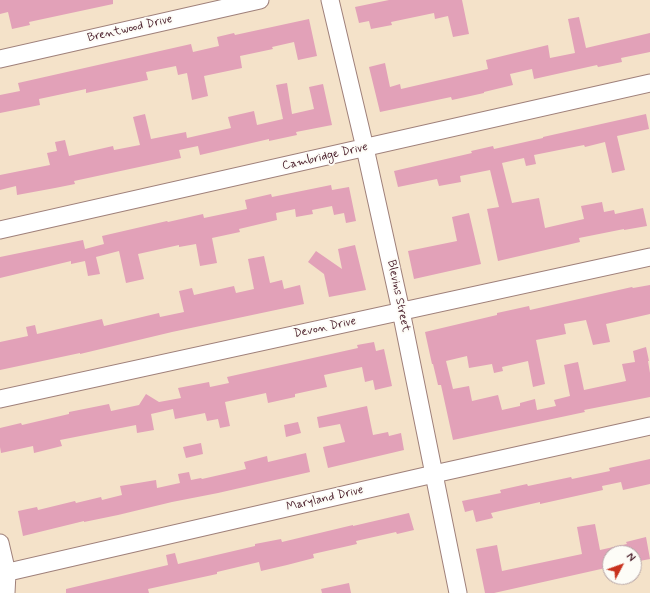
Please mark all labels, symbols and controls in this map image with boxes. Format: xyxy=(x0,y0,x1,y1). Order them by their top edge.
street label: Brentwood Drive xyxy=(86,12,174,46)
street label: Cambridge Drive xyxy=(281,140,369,174)
street label: Blevins Street xyxy=(383,259,413,333)
street label: Devon Drive xyxy=(293,314,357,342)
street label: Maryland Drive xyxy=(285,483,365,515)
north arrow xyxy=(602,545,642,585)
text: N xyxy=(623,550,638,565)

